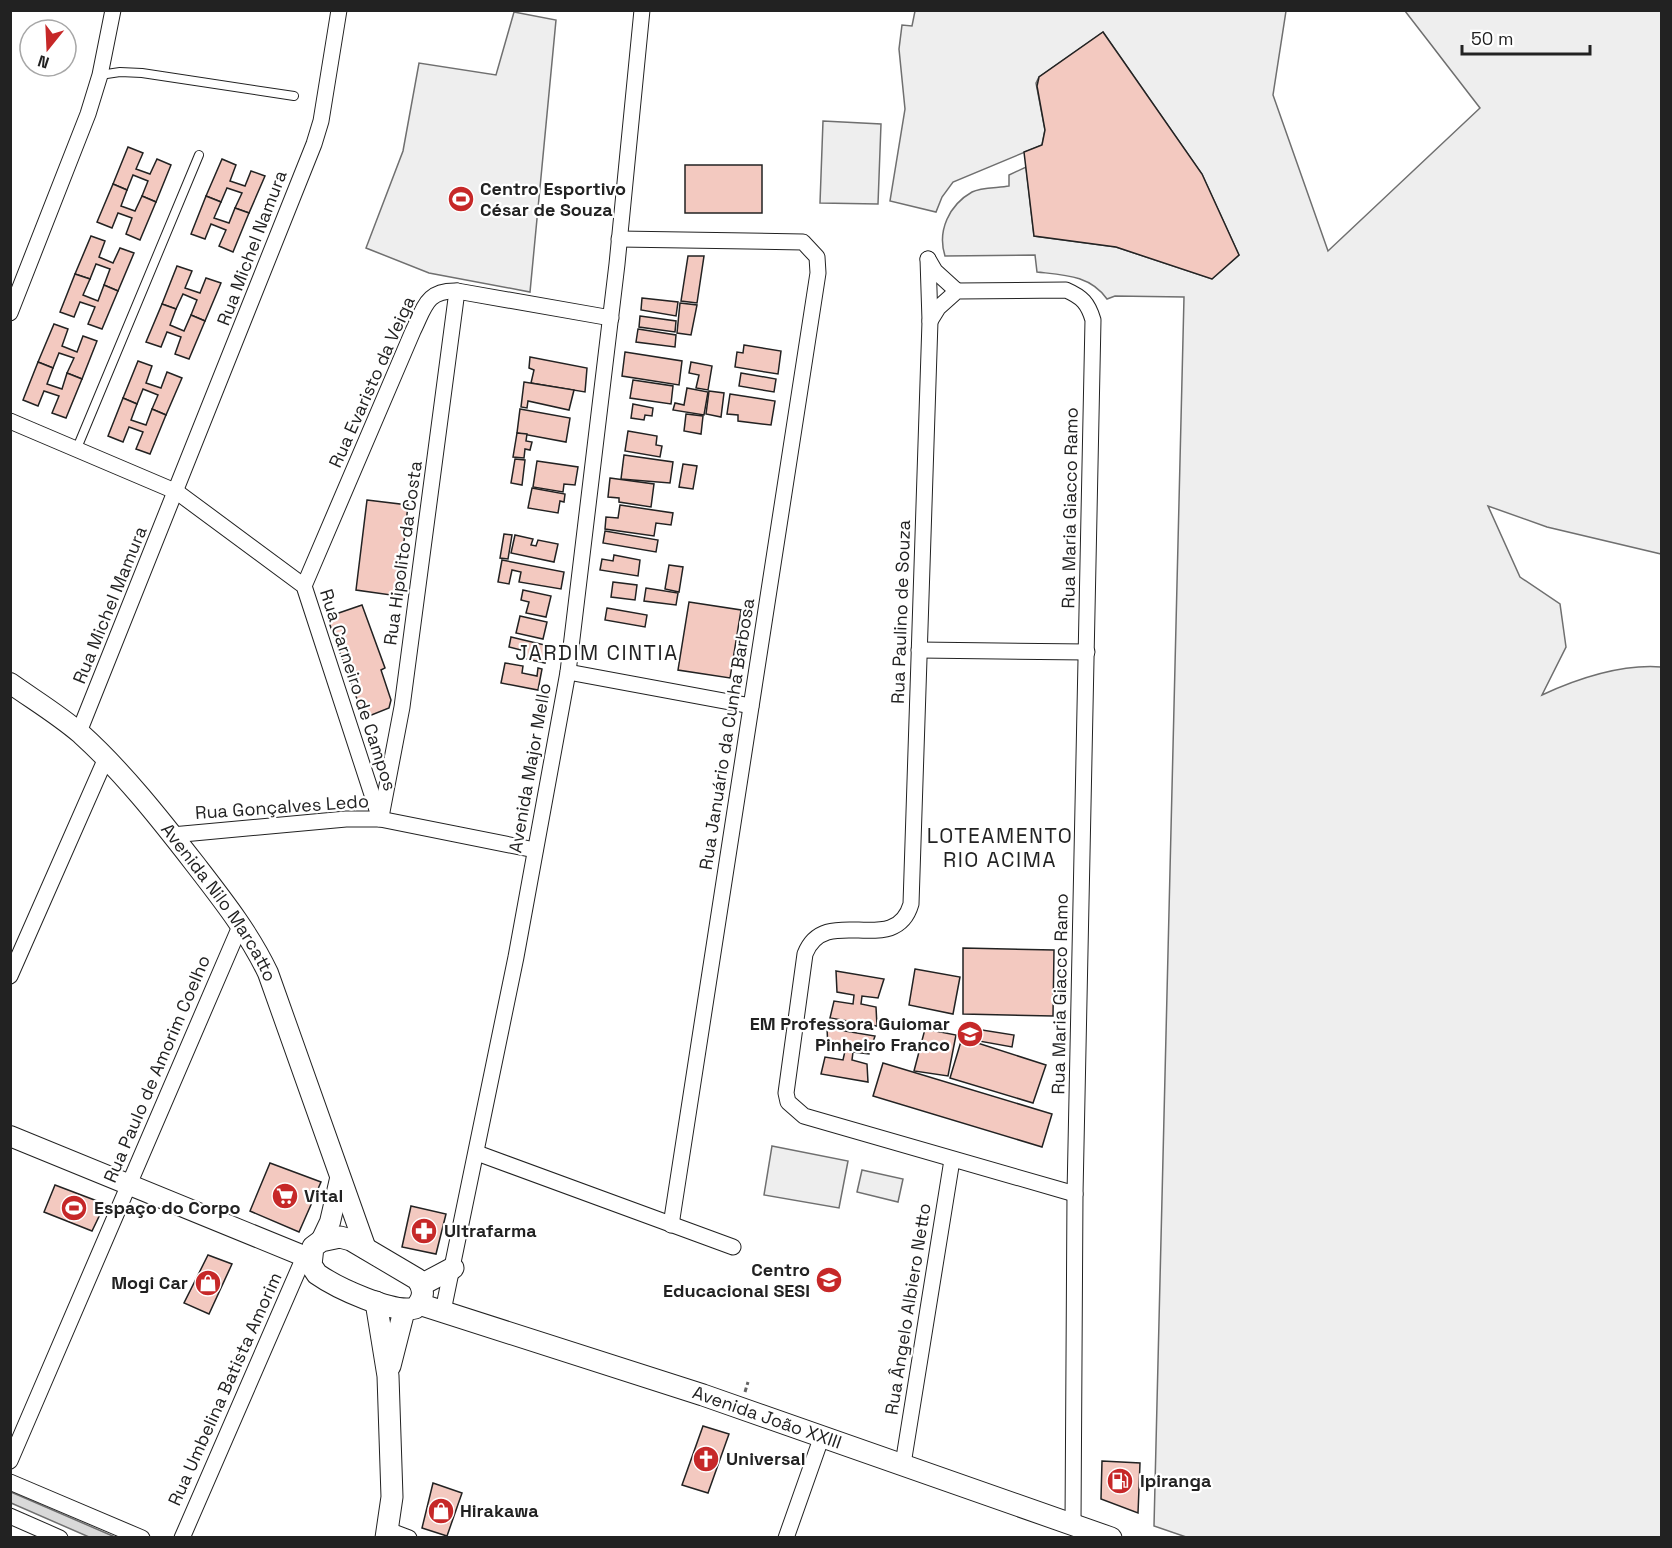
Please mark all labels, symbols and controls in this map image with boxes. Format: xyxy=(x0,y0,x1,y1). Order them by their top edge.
north arrow xyxy=(18,18,78,78)
scale bar xyxy=(1462,18,1590,56)
text: 50 m xyxy=(1471,27,1513,50)
text: N xyxy=(35,50,52,73)
street label: Rua Michel Namura xyxy=(211,167,292,329)
place label: Centro Esportivo César de Souza xyxy=(480,177,626,221)
sports icon: Centro Esportivo César de Souza xyxy=(446,184,476,214)
street label: Rua Evaristo da Veiga xyxy=(323,293,420,471)
street label: Rua Maria Giacco Ramo xyxy=(1056,407,1083,609)
street label: Rua Hipolito da Costa xyxy=(378,459,427,647)
street label: Rua Paulino de Souza xyxy=(886,519,915,705)
street label: Rua Michel Mamura xyxy=(67,523,152,687)
street label: Rua Carneiro de Campos xyxy=(315,586,402,794)
street label: Rua Januário da Cunha Barbosa xyxy=(694,596,759,871)
district label: JARDIM CINTIA xyxy=(515,639,679,666)
street label: Avenida Major Mello xyxy=(503,681,556,855)
street label: Rua Gonçalves Ledo xyxy=(194,789,370,824)
street label: Avenida Nilo Marcatto xyxy=(156,818,282,984)
district label: LOTEAMENTO RIO ACIMA xyxy=(927,822,1073,873)
street label: Rua Maria Giacco Ramo xyxy=(1046,893,1073,1095)
street label: Rua Paulo de Amorim Coelho xyxy=(98,952,215,1186)
place label: EM Professora Guiomar Pinheiro Franco xyxy=(750,1012,950,1056)
school or university icon: EM Professora Guiomar Pinheiro Franco xyxy=(955,1019,985,1049)
supermarket icon: Vital xyxy=(270,1181,300,1211)
place label: Vital xyxy=(304,1184,343,1207)
sports icon: Espaço do Corpo xyxy=(59,1193,89,1223)
place label: Espaço do Corpo xyxy=(94,1196,241,1219)
street label: Rua Ângelo Albiero Netto xyxy=(879,1201,936,1416)
pharmacy icon: Ultrafarma xyxy=(409,1216,439,1246)
place label: Ultrafarma xyxy=(444,1219,537,1242)
place label: Centro Educacional SESI xyxy=(663,1258,810,1302)
school or university icon: Centro Educacional SESI xyxy=(814,1265,844,1295)
street label: Rua Umbelina Batista Amorim xyxy=(163,1268,287,1509)
shop icon: Mogi Car xyxy=(193,1268,223,1298)
place label: Mogi Car xyxy=(111,1271,188,1294)
street label: Avenida João XXIII xyxy=(690,1380,845,1454)
church icon: Universal xyxy=(691,1444,721,1474)
place label: Universal xyxy=(726,1447,805,1470)
fuel station icon: Ipiranga xyxy=(1105,1466,1135,1496)
place label: Ipiranga xyxy=(1140,1469,1212,1492)
shop icon: Hirakawa xyxy=(426,1496,456,1526)
place label: Hirakawa xyxy=(460,1499,539,1522)

